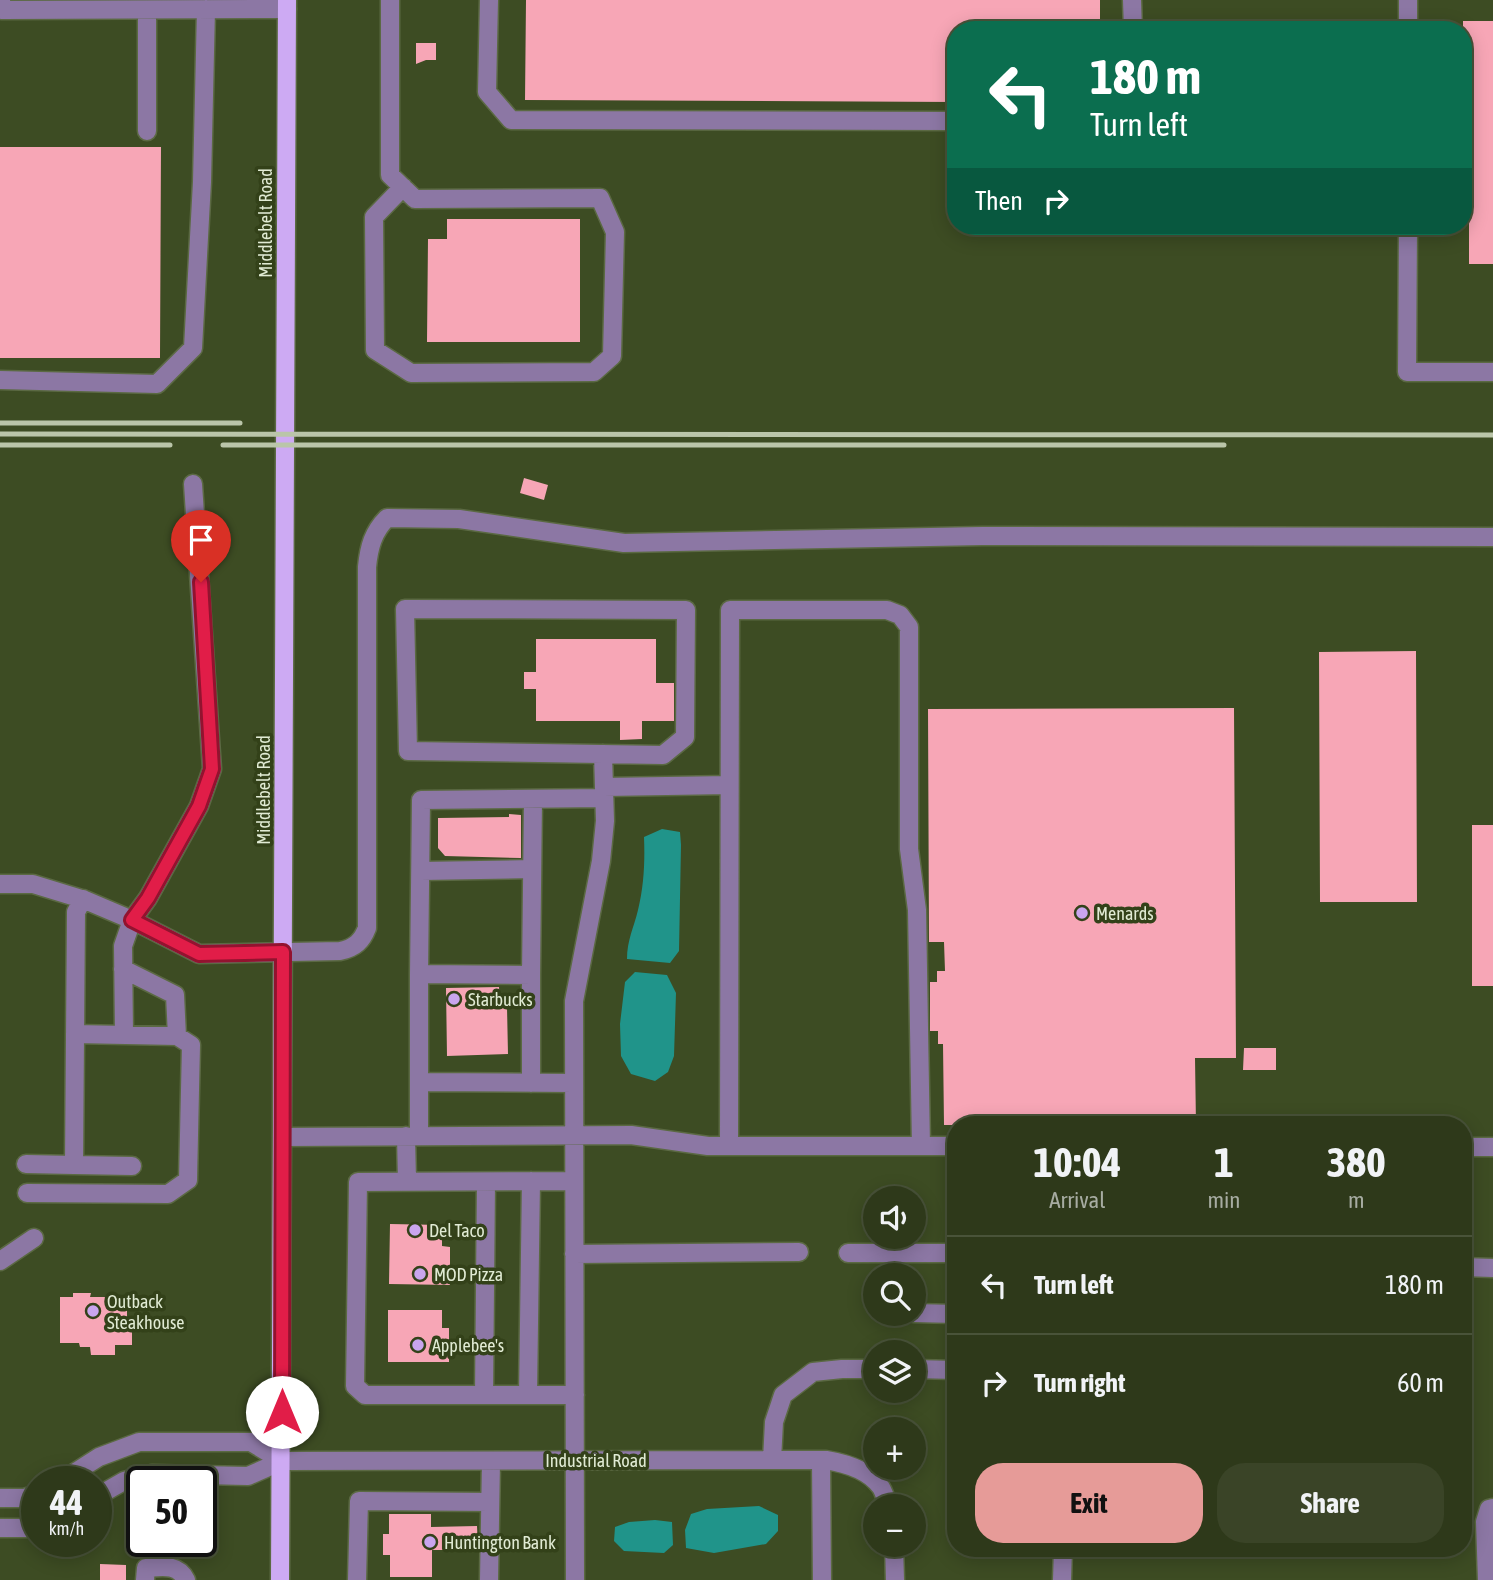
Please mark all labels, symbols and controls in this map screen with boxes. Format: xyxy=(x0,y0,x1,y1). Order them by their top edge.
text: 180 m xyxy=(1090,48,1201,104)
icon: left xyxy=(975,49,1066,140)
text: Turn left xyxy=(1090,106,1188,143)
street label: Middlebelt Road xyxy=(255,168,276,278)
icon: right xyxy=(1037,182,1075,220)
text: Then xyxy=(975,186,1023,216)
pin xyxy=(171,510,231,582)
icon: arrive xyxy=(182,521,220,559)
street label: Middlebelt Road xyxy=(253,735,274,845)
place label: Menards xyxy=(1096,903,1154,924)
marker: Menards xyxy=(1074,905,1090,921)
place label: Starbucks xyxy=(468,989,533,1010)
marker: Starbucks xyxy=(446,991,462,1007)
text: 10:04 xyxy=(1033,1138,1121,1186)
text: 1 xyxy=(1214,1138,1234,1186)
text: 380 xyxy=(1327,1138,1386,1186)
map controls xyxy=(863,1186,926,1557)
button: sound xyxy=(863,1186,926,1249)
text: Arrival xyxy=(1049,1187,1105,1213)
text: min xyxy=(1207,1187,1240,1213)
text: m xyxy=(1348,1187,1365,1213)
place label: Del Taco xyxy=(429,1220,485,1241)
marker: Del Taco xyxy=(407,1222,423,1238)
button: search xyxy=(863,1263,926,1326)
place label: MOD Pizza xyxy=(434,1264,503,1285)
marker: MOD Pizza xyxy=(412,1266,428,1282)
icon: left xyxy=(975,1266,1013,1304)
text: Turn left xyxy=(1034,1270,1114,1300)
text: 180 m xyxy=(1385,1270,1444,1300)
place label: Outback Steakhouse xyxy=(107,1291,184,1333)
marker: Outback Steakhouse xyxy=(85,1303,101,1319)
place label: Applebee's xyxy=(432,1335,504,1356)
marker: Applebee's xyxy=(410,1337,426,1353)
button: layers xyxy=(863,1340,926,1403)
icon: right xyxy=(975,1364,1013,1402)
text: Turn right xyxy=(1034,1368,1125,1398)
text: 60 m xyxy=(1397,1368,1444,1398)
position arrow xyxy=(245,1375,319,1449)
button: + xyxy=(863,1417,926,1480)
street label: Industrial Road xyxy=(545,1450,647,1471)
button: Exit xyxy=(975,1463,1203,1543)
button: Share xyxy=(1217,1463,1444,1543)
speed limit sign: 50 xyxy=(126,1466,217,1557)
text: 44 xyxy=(50,1482,83,1522)
button: − xyxy=(863,1494,926,1557)
text: km/h xyxy=(49,1518,84,1539)
place label: Huntington Bank xyxy=(444,1532,556,1553)
marker: Huntington Bank xyxy=(422,1534,438,1550)

